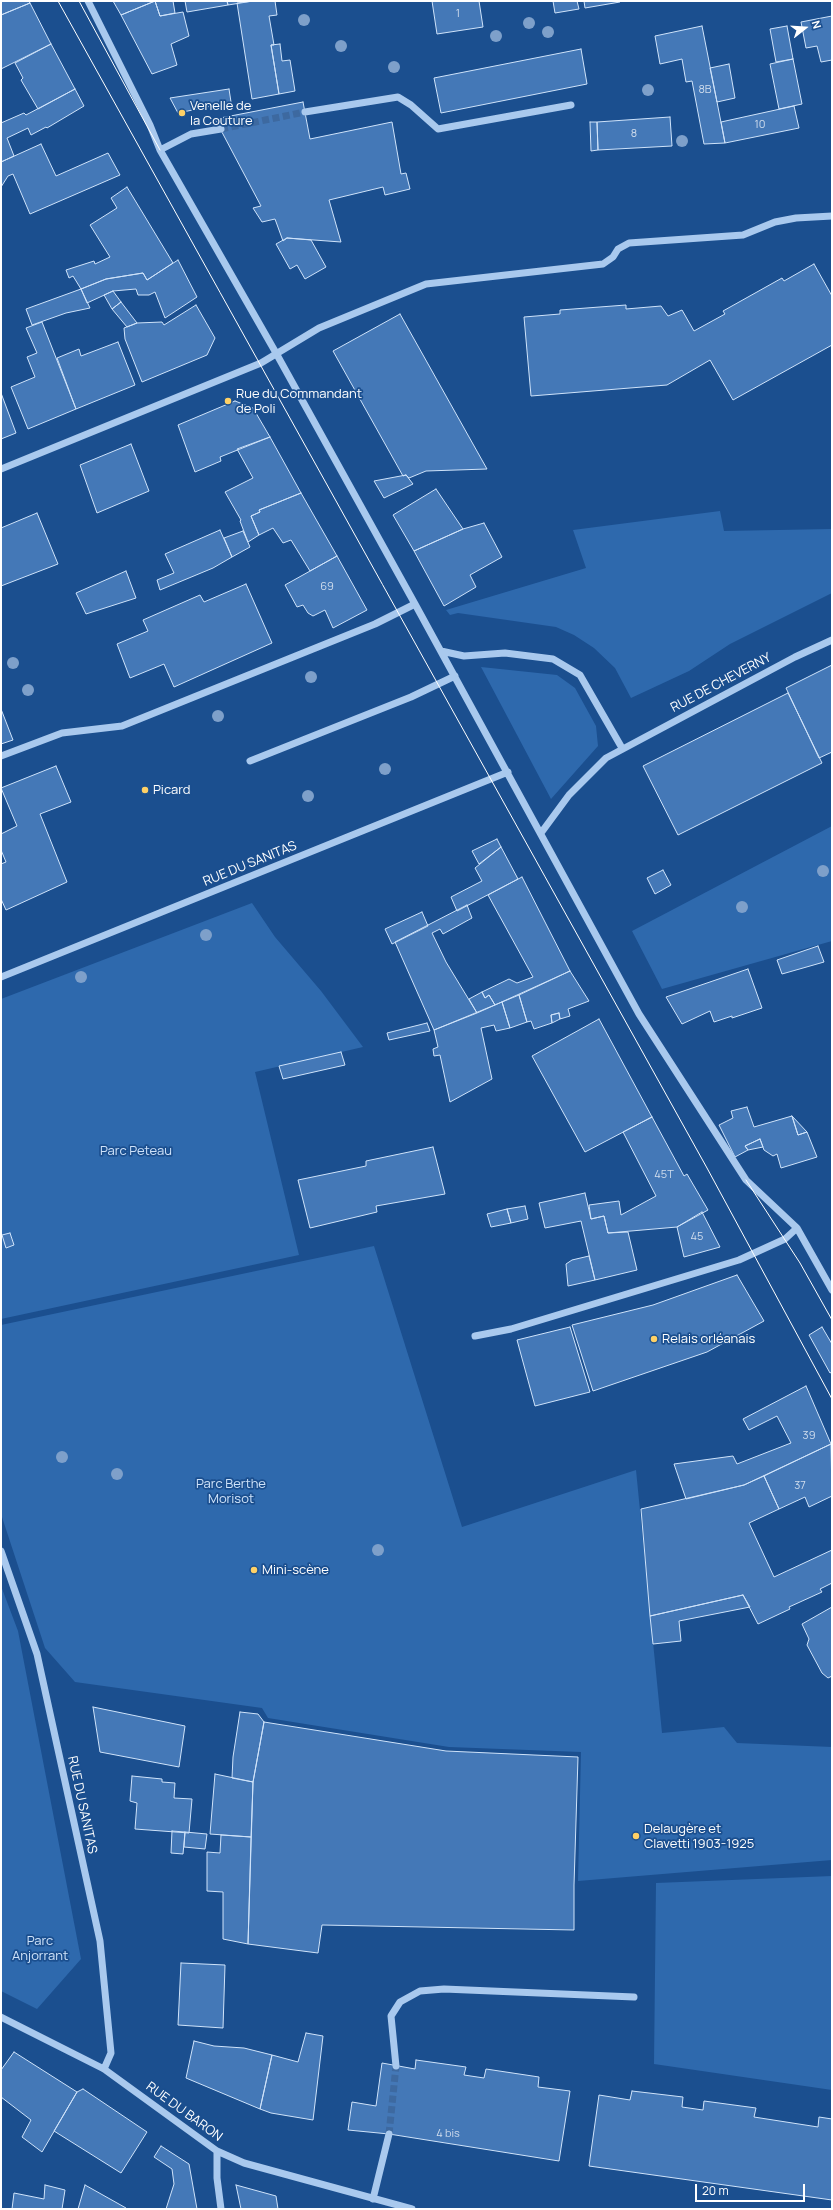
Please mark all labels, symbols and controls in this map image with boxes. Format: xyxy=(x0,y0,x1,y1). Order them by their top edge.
house number: 1 xyxy=(456,7,460,21)
north arrow xyxy=(785,8,825,48)
text: N xyxy=(809,18,825,30)
house number: 8B xyxy=(698,83,712,97)
place label: Venelle de la Couture xyxy=(190,98,253,129)
marker: Venelle de la Couture xyxy=(177,108,187,118)
house number: 10 xyxy=(755,118,765,132)
house number: 8 xyxy=(631,127,637,141)
place label: Rue du Commandant de Poli xyxy=(236,386,362,417)
marker: Rue du Commandant de Poli xyxy=(223,396,233,406)
house number: 69 xyxy=(320,580,334,594)
street label: RUE DE CHEVERNY xyxy=(668,650,774,716)
place label: Picard xyxy=(153,782,191,798)
marker: Picard xyxy=(140,785,150,795)
street label: RUE DU SANITAS xyxy=(201,838,299,890)
park label: Parc Peteau xyxy=(100,1143,172,1159)
house number: 45T xyxy=(654,1168,674,1182)
house number: 45 xyxy=(691,1230,703,1244)
place label: Relais orléanais xyxy=(662,1331,755,1347)
marker: Relais orléanais xyxy=(649,1334,659,1344)
house number: 39 xyxy=(803,1429,815,1443)
park label: Parc Berthe Morisot xyxy=(196,1476,266,1507)
house number: 37 xyxy=(794,1479,806,1493)
place label: Mini-scène xyxy=(262,1562,329,1578)
marker: Mini-scène xyxy=(249,1565,259,1575)
street label: RUE DU SANITAS xyxy=(64,1755,100,1855)
place label: Delaugère et Clavetti 1903-1925 xyxy=(644,1821,754,1852)
marker: Delaugère et Clavetti 1903-1925 xyxy=(631,1831,641,1841)
park label: Parc Anjorrant xyxy=(12,1933,68,1964)
street label: RUE DU BARON xyxy=(143,2079,225,2145)
house number: 4 bis xyxy=(436,2127,460,2141)
scale bar xyxy=(697,2176,807,2202)
text: 20 m xyxy=(702,2182,729,2199)

